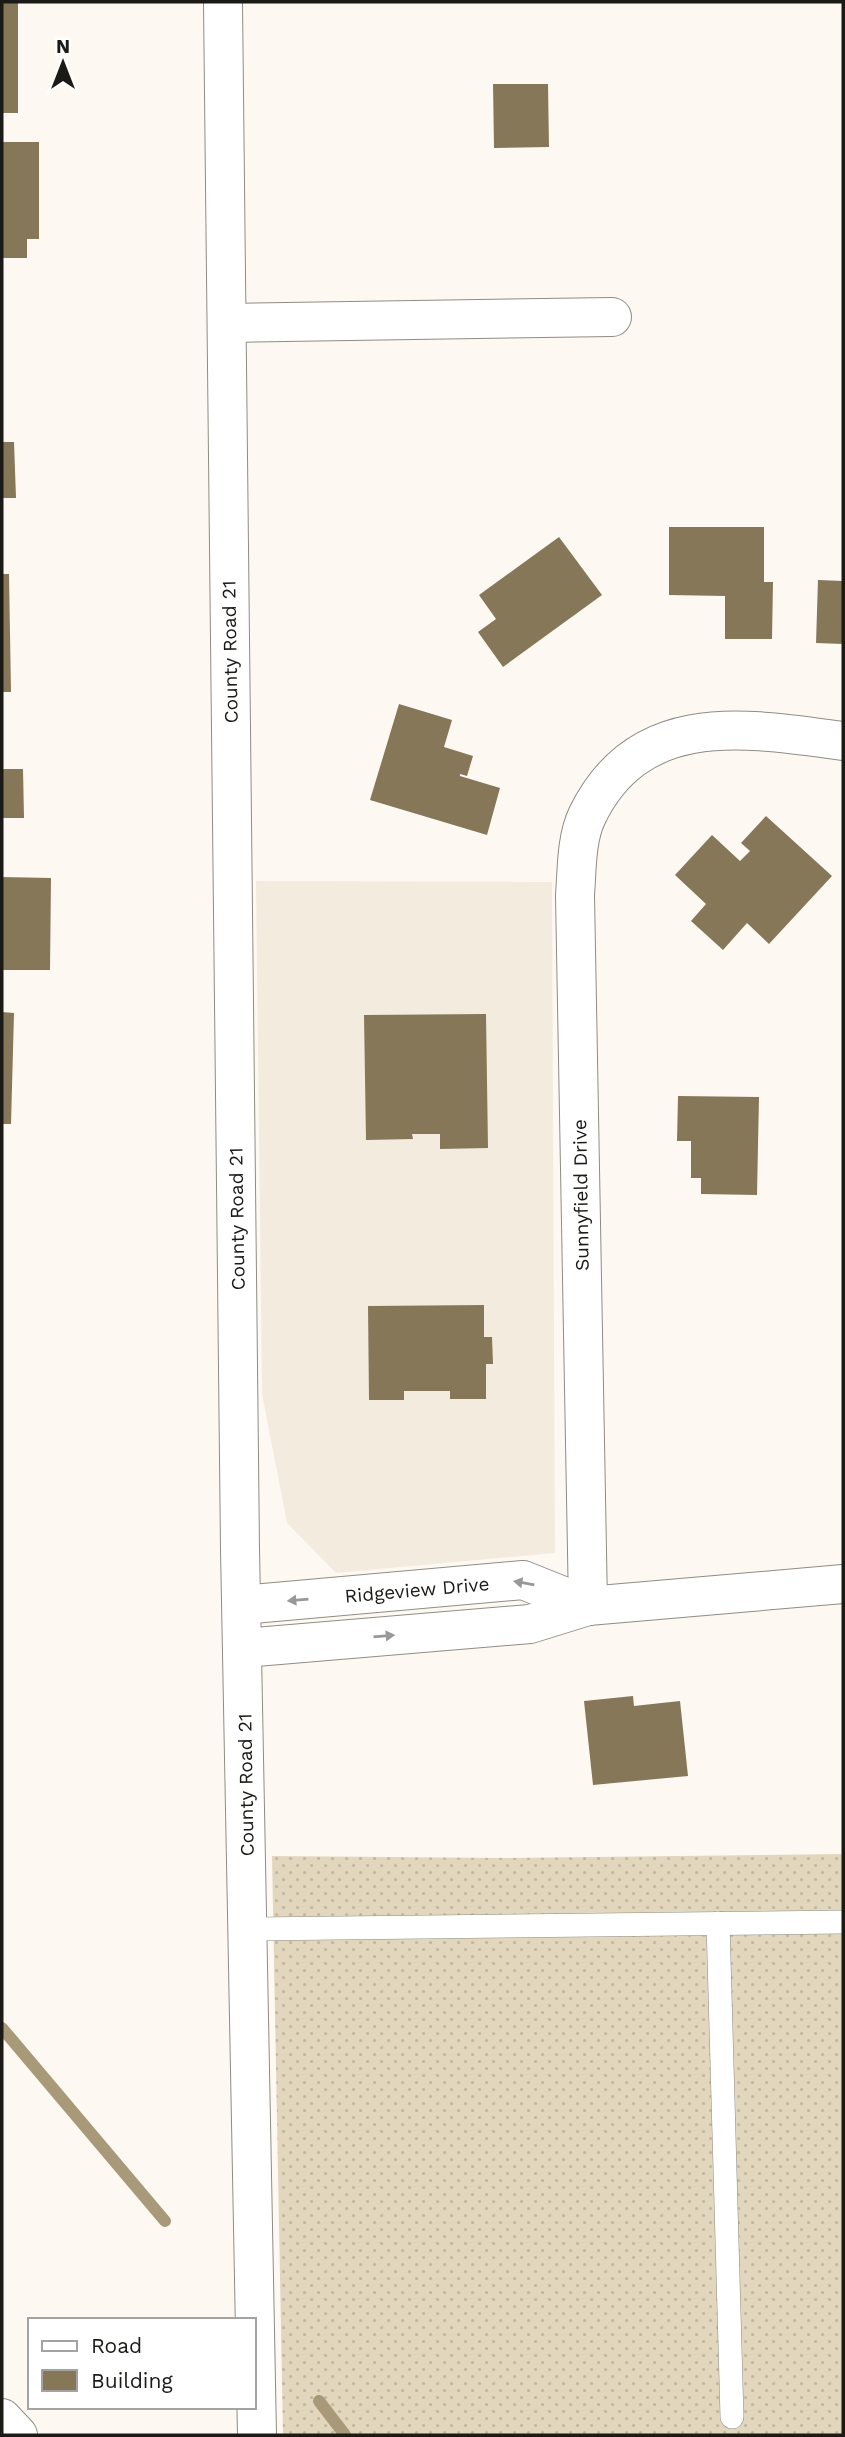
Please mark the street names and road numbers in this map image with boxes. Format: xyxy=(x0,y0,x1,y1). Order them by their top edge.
street label: County Road 21 xyxy=(217,580,243,724)
street label: Sunnyfield Drive xyxy=(568,1119,594,1271)
street label: County Road 21 xyxy=(224,1147,250,1291)
street label: Ridgeview Drive xyxy=(344,1572,490,1608)
street label: County Road 21 xyxy=(233,1713,259,1857)

